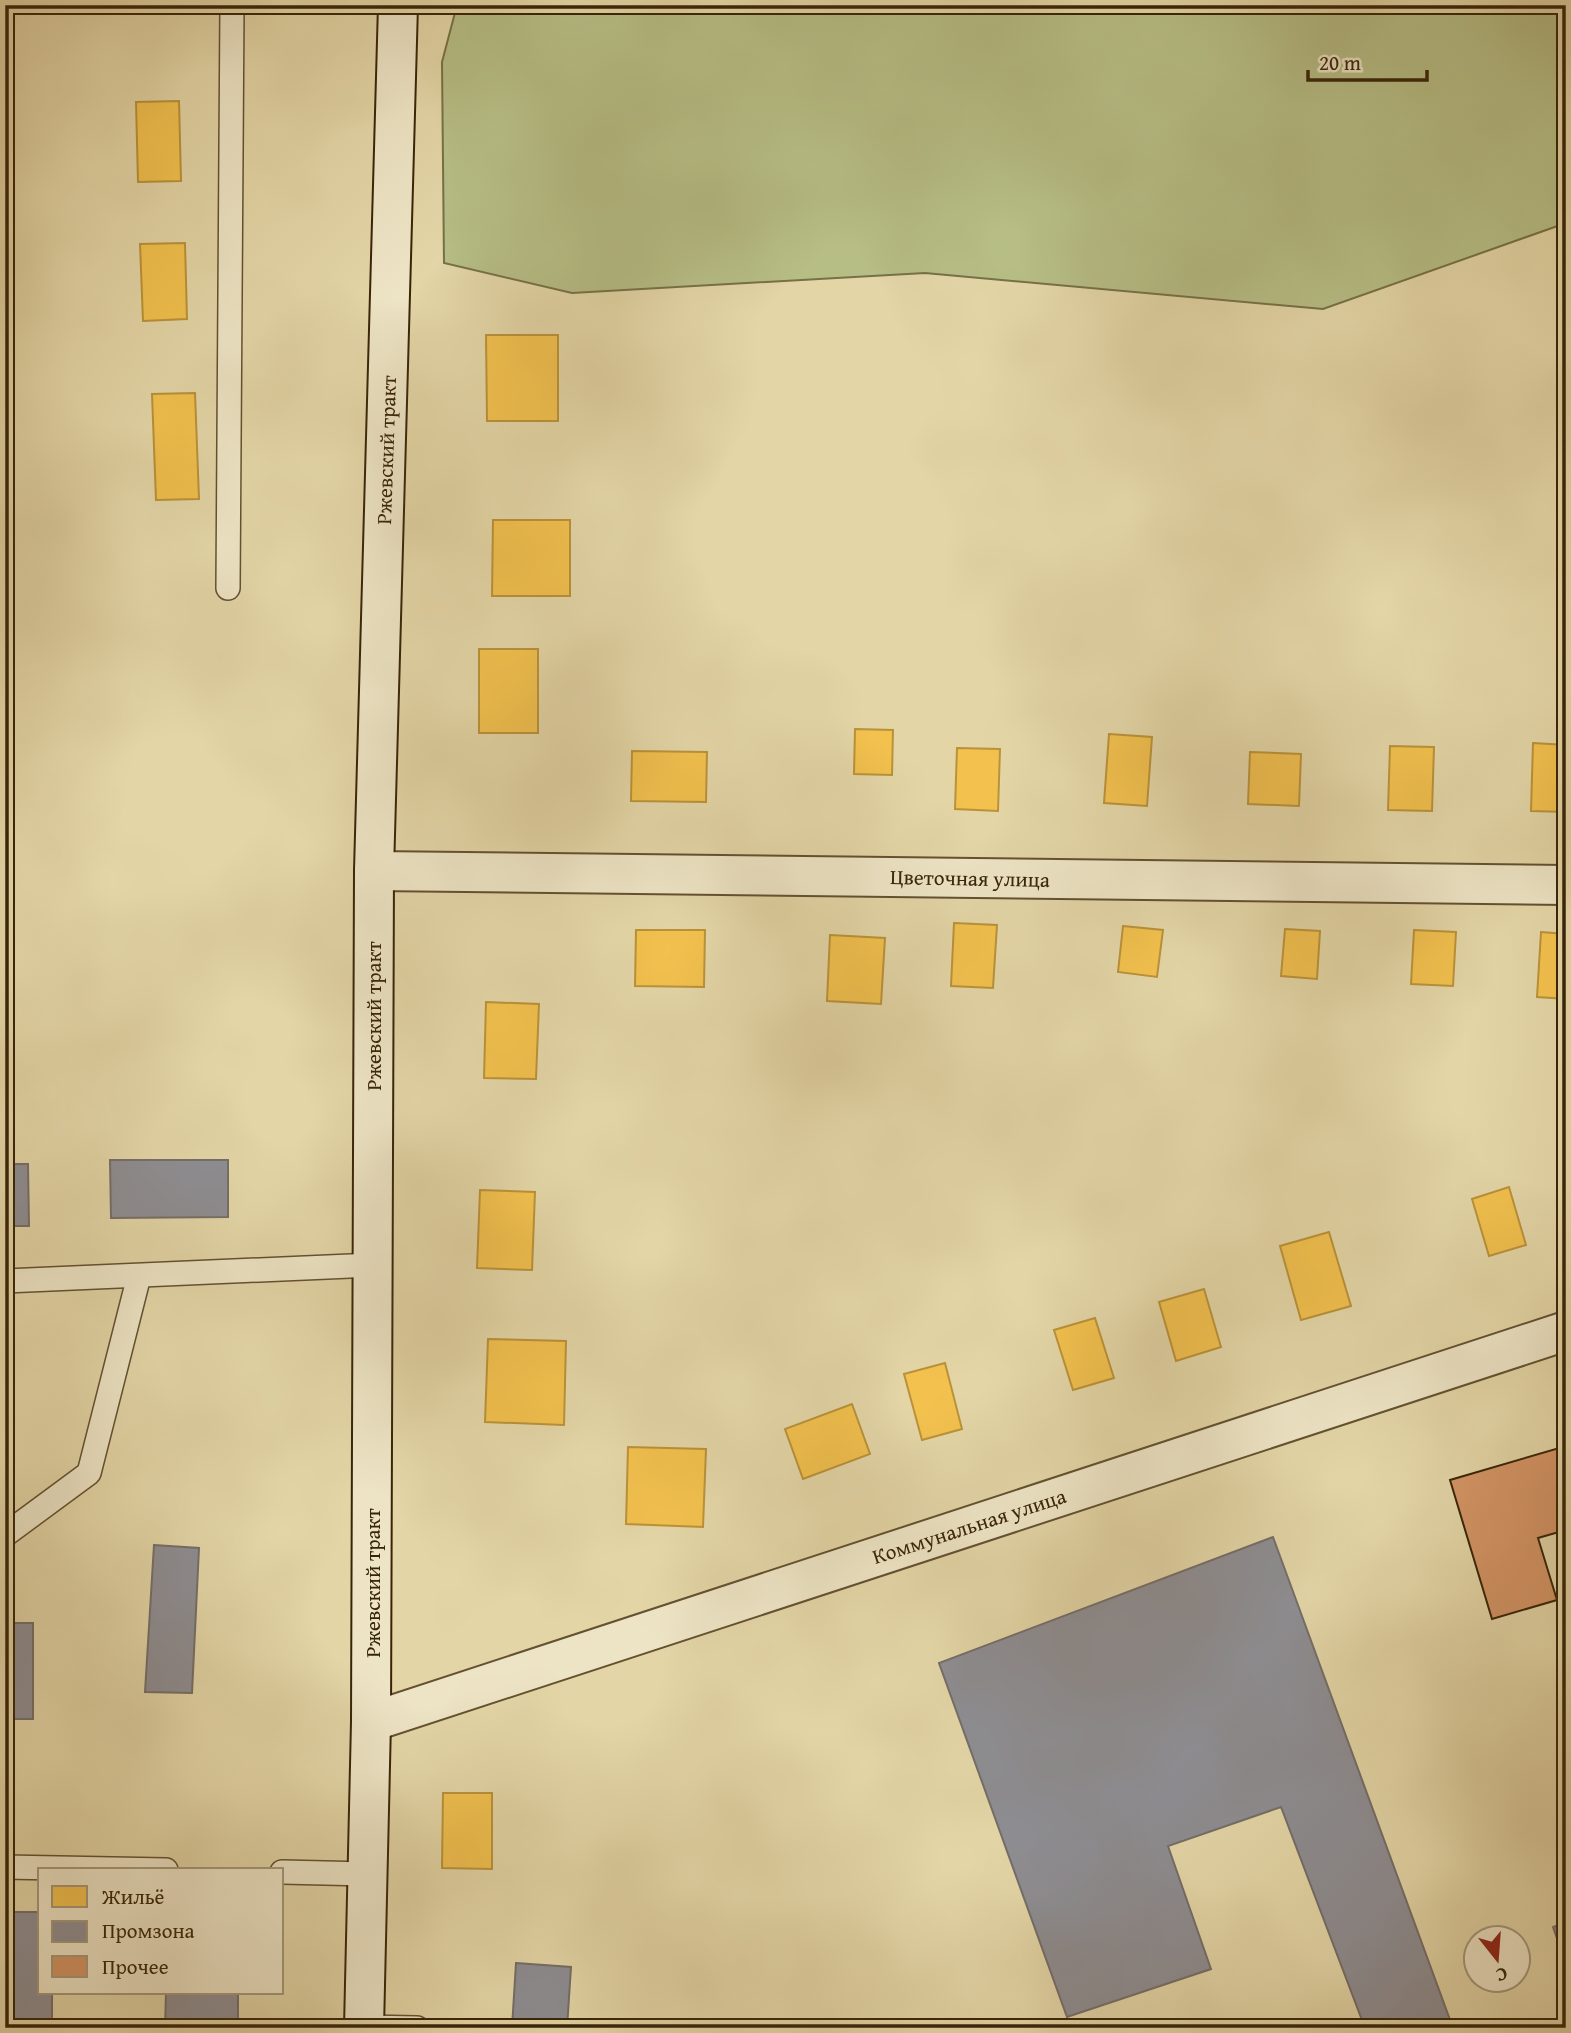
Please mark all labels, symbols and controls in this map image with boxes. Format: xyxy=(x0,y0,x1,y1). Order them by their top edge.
scale bar xyxy=(1308,38,1428,82)
text: 20 m xyxy=(1319,47,1361,78)
street label: Ржевский тракт xyxy=(368,375,404,525)
street label: Цветочная улица xyxy=(890,861,1050,895)
street label: Ржевский тракт xyxy=(358,941,389,1091)
street label: Коммунальная улица xyxy=(868,1480,1070,1572)
street label: Ржевский тракт xyxy=(357,1508,388,1658)
legend xyxy=(38,1868,284,1994)
text: Жильё xyxy=(101,1881,165,1912)
text: Промзона xyxy=(102,1915,195,1946)
north arrow xyxy=(1462,1924,1532,1994)
text: Прочее xyxy=(102,1951,169,1982)
text: С xyxy=(1492,1960,1511,1990)

